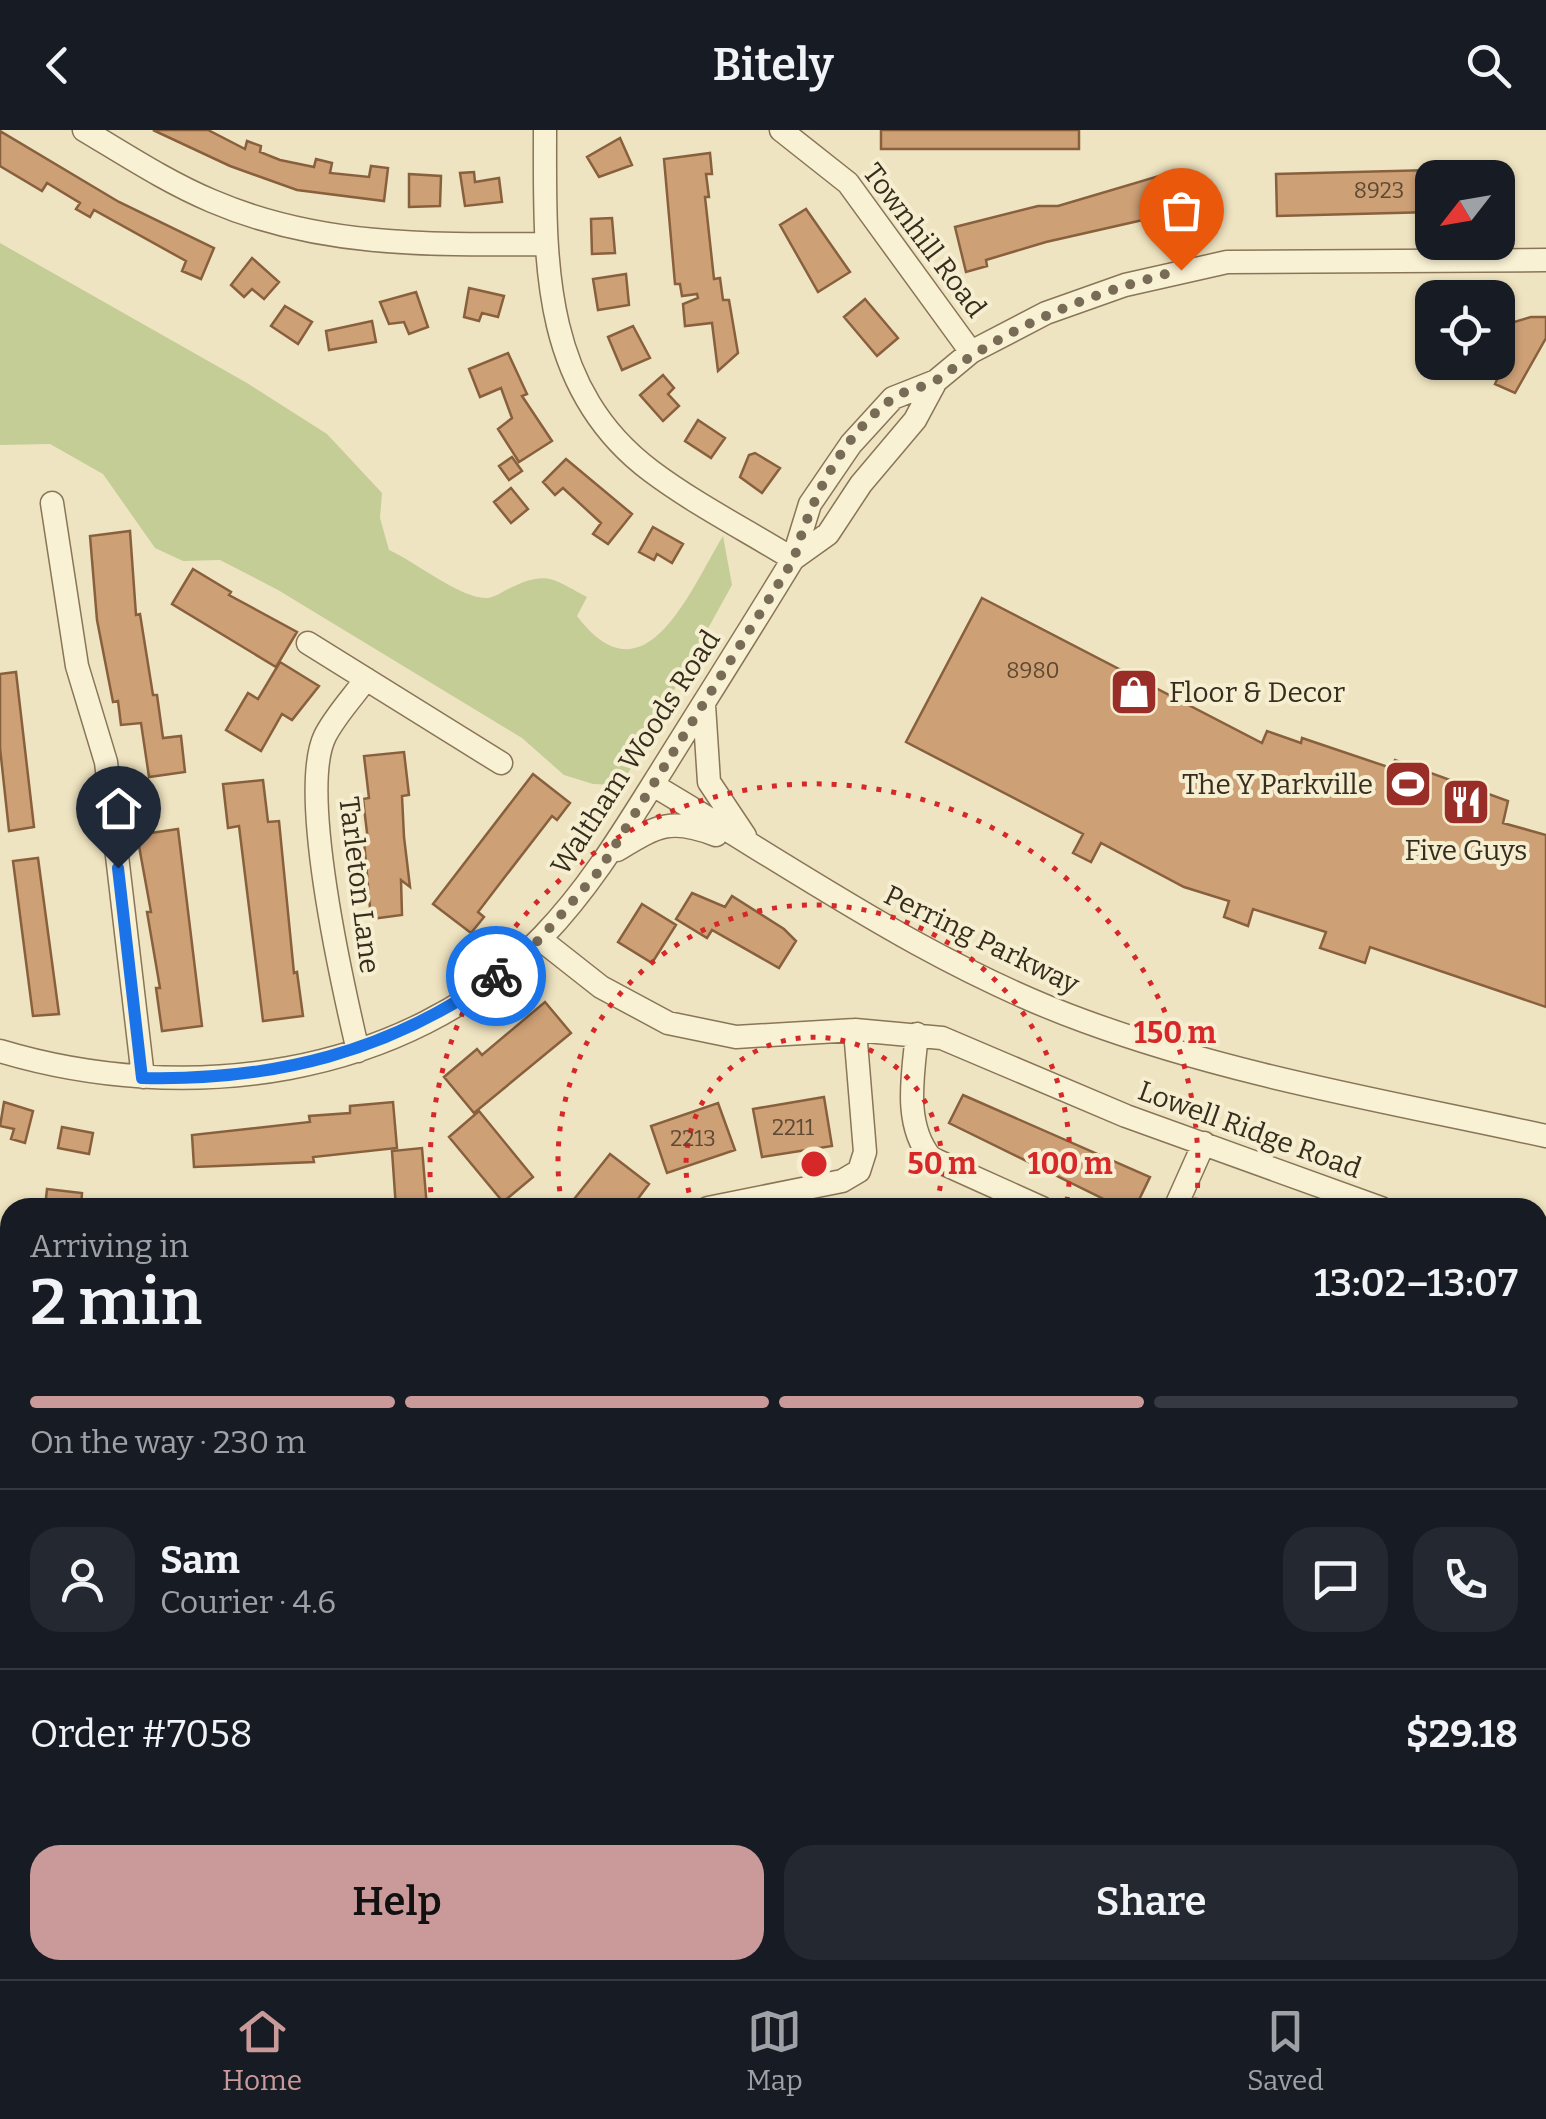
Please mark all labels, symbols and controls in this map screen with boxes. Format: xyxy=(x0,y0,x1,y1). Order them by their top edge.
icon: back xyxy=(30,38,85,93)
text: Bitely xyxy=(712,38,834,92)
icon: search xyxy=(1461,38,1516,93)
street label: Townhill Road xyxy=(856,157,993,324)
north arrow xyxy=(1415,160,1515,260)
map controls xyxy=(1415,160,1515,380)
pin xyxy=(1139,168,1224,271)
house number: 8923 xyxy=(1354,177,1404,204)
icon: bag xyxy=(1154,183,1209,238)
button: locate xyxy=(1415,280,1515,380)
street label: Waltham Woods Road xyxy=(544,624,727,881)
house number: 8980 xyxy=(1006,657,1060,684)
shop icon: Floor & Decor xyxy=(1108,666,1160,718)
place label: Floor & Decor xyxy=(1169,676,1345,709)
sports icon: The Y Parkville xyxy=(1382,758,1434,810)
pin xyxy=(76,766,161,869)
place label: The Y Parkville xyxy=(1182,768,1373,801)
restaurant icon: Five Guys xyxy=(1440,776,1492,828)
icon: home xyxy=(91,781,146,836)
street label: Tarleton Lane xyxy=(332,795,387,975)
place label: Five Guys xyxy=(1405,834,1527,867)
street label: Perring Parkway xyxy=(879,878,1085,1001)
courier xyxy=(446,926,546,1026)
icon: bike xyxy=(469,949,524,1004)
text: 150 m xyxy=(1134,1015,1217,1051)
street label: Lowell Ridge Road xyxy=(1134,1074,1366,1185)
house number: 2211 xyxy=(772,1114,814,1141)
house number: 2213 xyxy=(670,1125,716,1152)
centre of rings xyxy=(796,1146,832,1182)
text: 50 m xyxy=(907,1146,977,1182)
text: 100 m xyxy=(1027,1146,1113,1182)
text: Arriving in xyxy=(30,1227,189,1265)
text: 13:02–13:07 xyxy=(1314,1260,1518,1306)
text: 2 min xyxy=(30,1263,202,1341)
text: On the way · 230 m xyxy=(30,1423,306,1461)
button: person xyxy=(30,1527,135,1632)
button: chat xyxy=(1283,1527,1388,1632)
button: phone xyxy=(1413,1527,1518,1632)
text: Sam xyxy=(160,1537,240,1583)
text: Courier · 4.6 xyxy=(160,1583,336,1621)
text: Order #7058 xyxy=(30,1711,253,1757)
text: $29.18 xyxy=(1406,1711,1518,1757)
button: Help xyxy=(30,1845,764,1960)
button: Share xyxy=(784,1845,1518,1960)
tab: Home xyxy=(222,2004,302,2097)
tab: Map xyxy=(746,2004,803,2097)
tab: Saved xyxy=(1247,2004,1324,2097)

